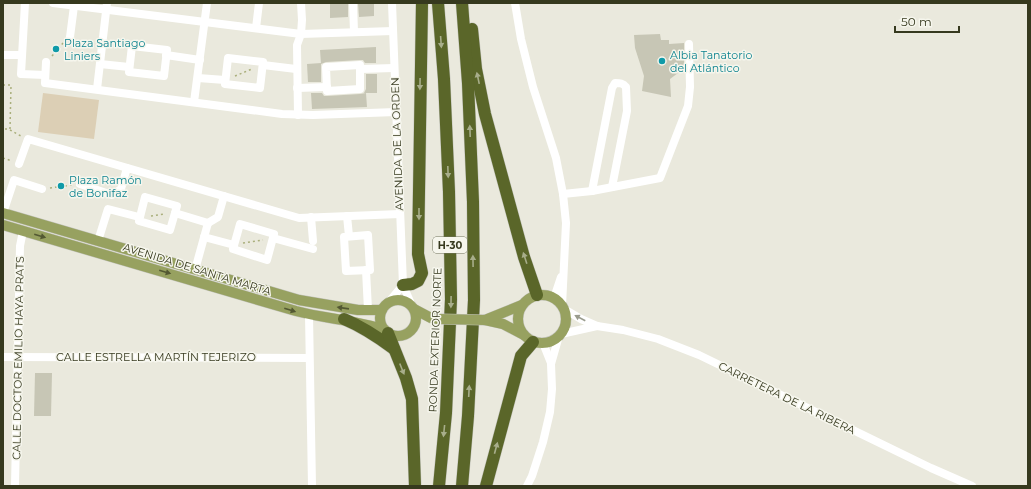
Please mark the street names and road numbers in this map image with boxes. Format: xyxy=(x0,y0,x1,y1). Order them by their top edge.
street label: AVENIDA DE LA ORDEN xyxy=(388,77,406,211)
road number: H-30 xyxy=(433,237,467,253)
street label: AVENIDA DE SANTA MARTA xyxy=(121,240,273,298)
street label: CALLE DOCTOR EMILIO HAYA PRATS xyxy=(9,256,27,460)
street label: RONDA EXTERIOR NORTE xyxy=(425,267,445,413)
street label: CALLE ESTRELLA MARTÍN TEJERIZO xyxy=(56,350,256,364)
street label: CARRETERA DE LA RIBERA xyxy=(716,359,858,437)

